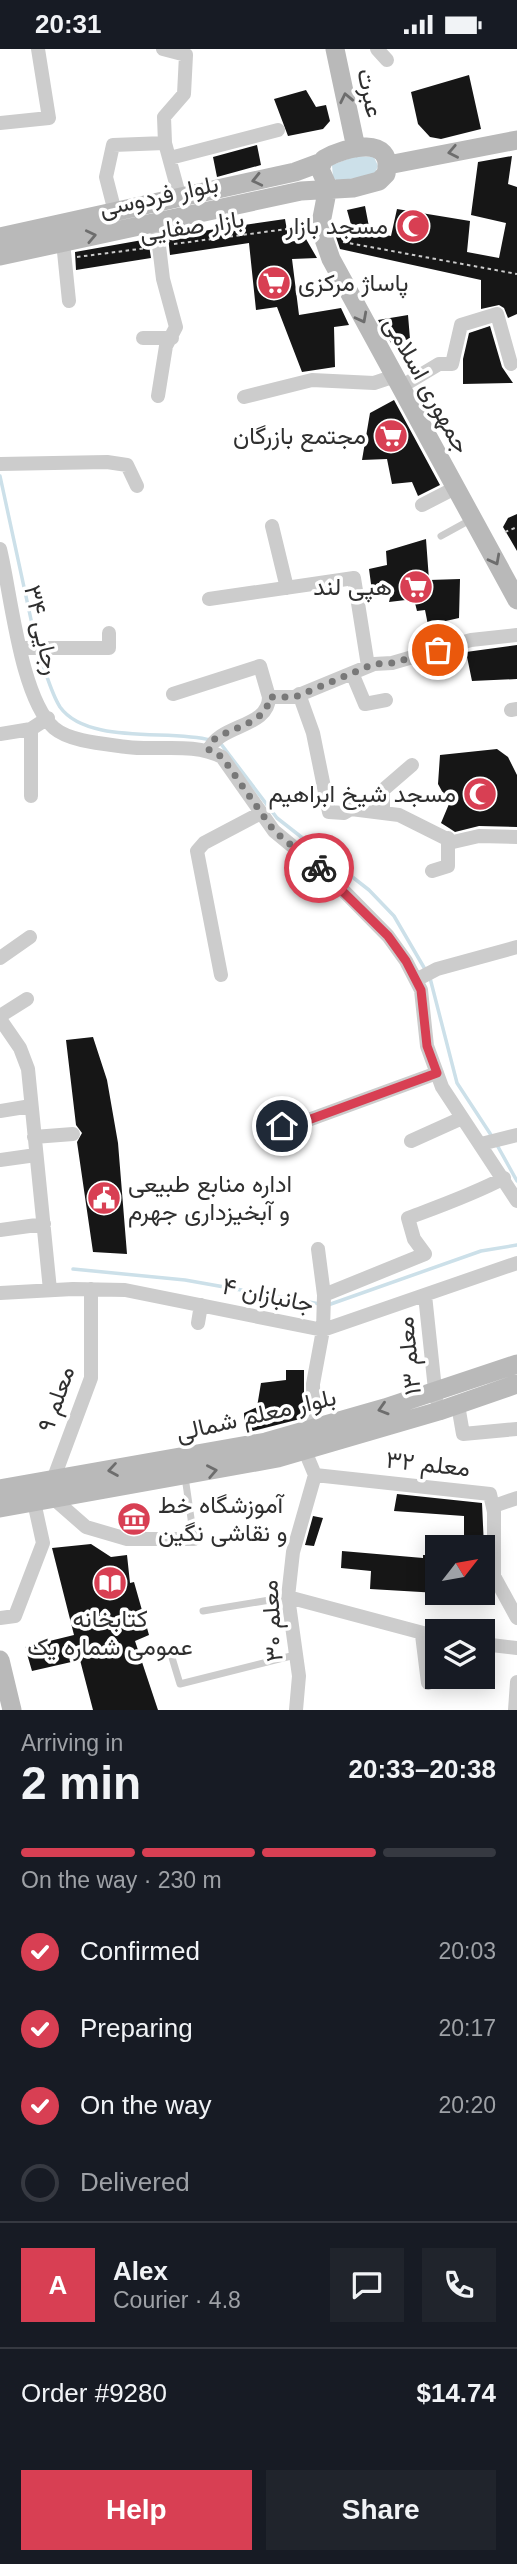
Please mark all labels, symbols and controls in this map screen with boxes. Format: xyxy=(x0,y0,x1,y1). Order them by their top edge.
text: 20:31 xyxy=(35,9,102,39)
street label: عبرت xyxy=(350,66,389,120)
one-way arrow xyxy=(339,92,354,104)
one-way arrow xyxy=(447,144,459,159)
street label: بلوار فردوسی xyxy=(97,170,221,223)
one-way arrow xyxy=(251,172,263,187)
street label: بازار صفایی xyxy=(138,205,246,248)
mosque icon: مسجد بازار xyxy=(394,207,432,245)
place label: مسجد بازار xyxy=(284,212,388,241)
one-way arrow xyxy=(85,229,97,244)
supermarket icon: پاساژ مرکزی xyxy=(255,264,293,302)
place label: پاساژ مرکزی xyxy=(298,269,409,299)
one-way arrow xyxy=(354,311,367,323)
street label: جمهوری اسلامی xyxy=(377,312,476,459)
supermarket icon: مجتمع بازرگان xyxy=(372,417,410,455)
place label: مجتمع بازرگان xyxy=(233,422,366,453)
one-way arrow xyxy=(487,553,501,566)
supermarket icon: هپی لند xyxy=(397,568,435,606)
place label: هپی لند xyxy=(313,573,392,603)
street label: رجایی ۳۴ xyxy=(17,582,66,678)
pin xyxy=(408,620,468,680)
icon: bag xyxy=(419,631,457,669)
mosque icon: مسجد شیخ ابراهیم xyxy=(461,775,499,813)
place label: مسجد شیخ ابراهیم xyxy=(269,780,456,811)
courier xyxy=(284,833,354,903)
icon: bike xyxy=(300,849,338,887)
pin xyxy=(252,1096,312,1156)
icon: home xyxy=(263,1107,301,1145)
place label: اداره منابع طبیعی و آبخیزداری جهرم xyxy=(128,1170,292,1228)
public building icon: اداره منابع طبیعی و آبخیزداری جهرم xyxy=(85,1179,123,1217)
street label: جانبازان ۴ xyxy=(220,1272,316,1319)
street label: معلم ۱۳ xyxy=(391,1315,429,1397)
street label: معلم ۹ xyxy=(32,1362,82,1436)
street label: بلوار معلم شمالی xyxy=(173,1383,339,1449)
one-way arrow xyxy=(377,1401,389,1415)
street label: معلم ۳۲ xyxy=(384,1446,471,1484)
one-way arrow xyxy=(107,1462,119,1477)
one-way arrow xyxy=(206,1465,218,1480)
place label: آموزشگاه خط و نقاشی نگین xyxy=(158,1491,288,1548)
museum icon: آموزشگاه خط و نقاشی نگین xyxy=(115,1500,153,1538)
north arrow xyxy=(425,1535,495,1605)
map controls xyxy=(425,1535,495,1689)
library icon: کتابخانه عمومی شماره یک xyxy=(91,1564,129,1602)
street label: معلم ۳۰ xyxy=(255,1579,291,1663)
place label: کتابخانه عمومی شماره یک xyxy=(27,1605,193,1662)
button: layers xyxy=(425,1619,495,1689)
text: Arriving in xyxy=(21,1730,123,1756)
text: 20:33–20:38 xyxy=(349,1754,496,1784)
text: 2 min xyxy=(21,1757,141,1809)
text: On the way · 230 m xyxy=(21,1867,222,1893)
icon: check xyxy=(21,1933,59,1971)
text: Confirmed xyxy=(80,1936,200,1966)
text: 20:03 xyxy=(438,1938,496,1964)
icon: check xyxy=(21,2010,59,2048)
text: Preparing xyxy=(80,2013,193,2043)
text: 20:17 xyxy=(438,2015,496,2041)
icon: check xyxy=(21,2087,59,2125)
text: On the way xyxy=(80,2090,212,2120)
text: 20:20 xyxy=(438,2092,496,2118)
text: Delivered xyxy=(80,2167,190,2197)
button: chat xyxy=(330,2248,404,2322)
button: phone xyxy=(422,2248,496,2322)
text: Alex xyxy=(113,2256,168,2286)
text: A xyxy=(49,2270,67,2300)
text: Courier · 4.8 xyxy=(113,2287,241,2313)
text: Order #9280 xyxy=(21,2378,167,2408)
text: $14.74 xyxy=(416,2378,496,2408)
button: Help xyxy=(21,2470,252,2550)
button: Share xyxy=(266,2470,496,2550)

